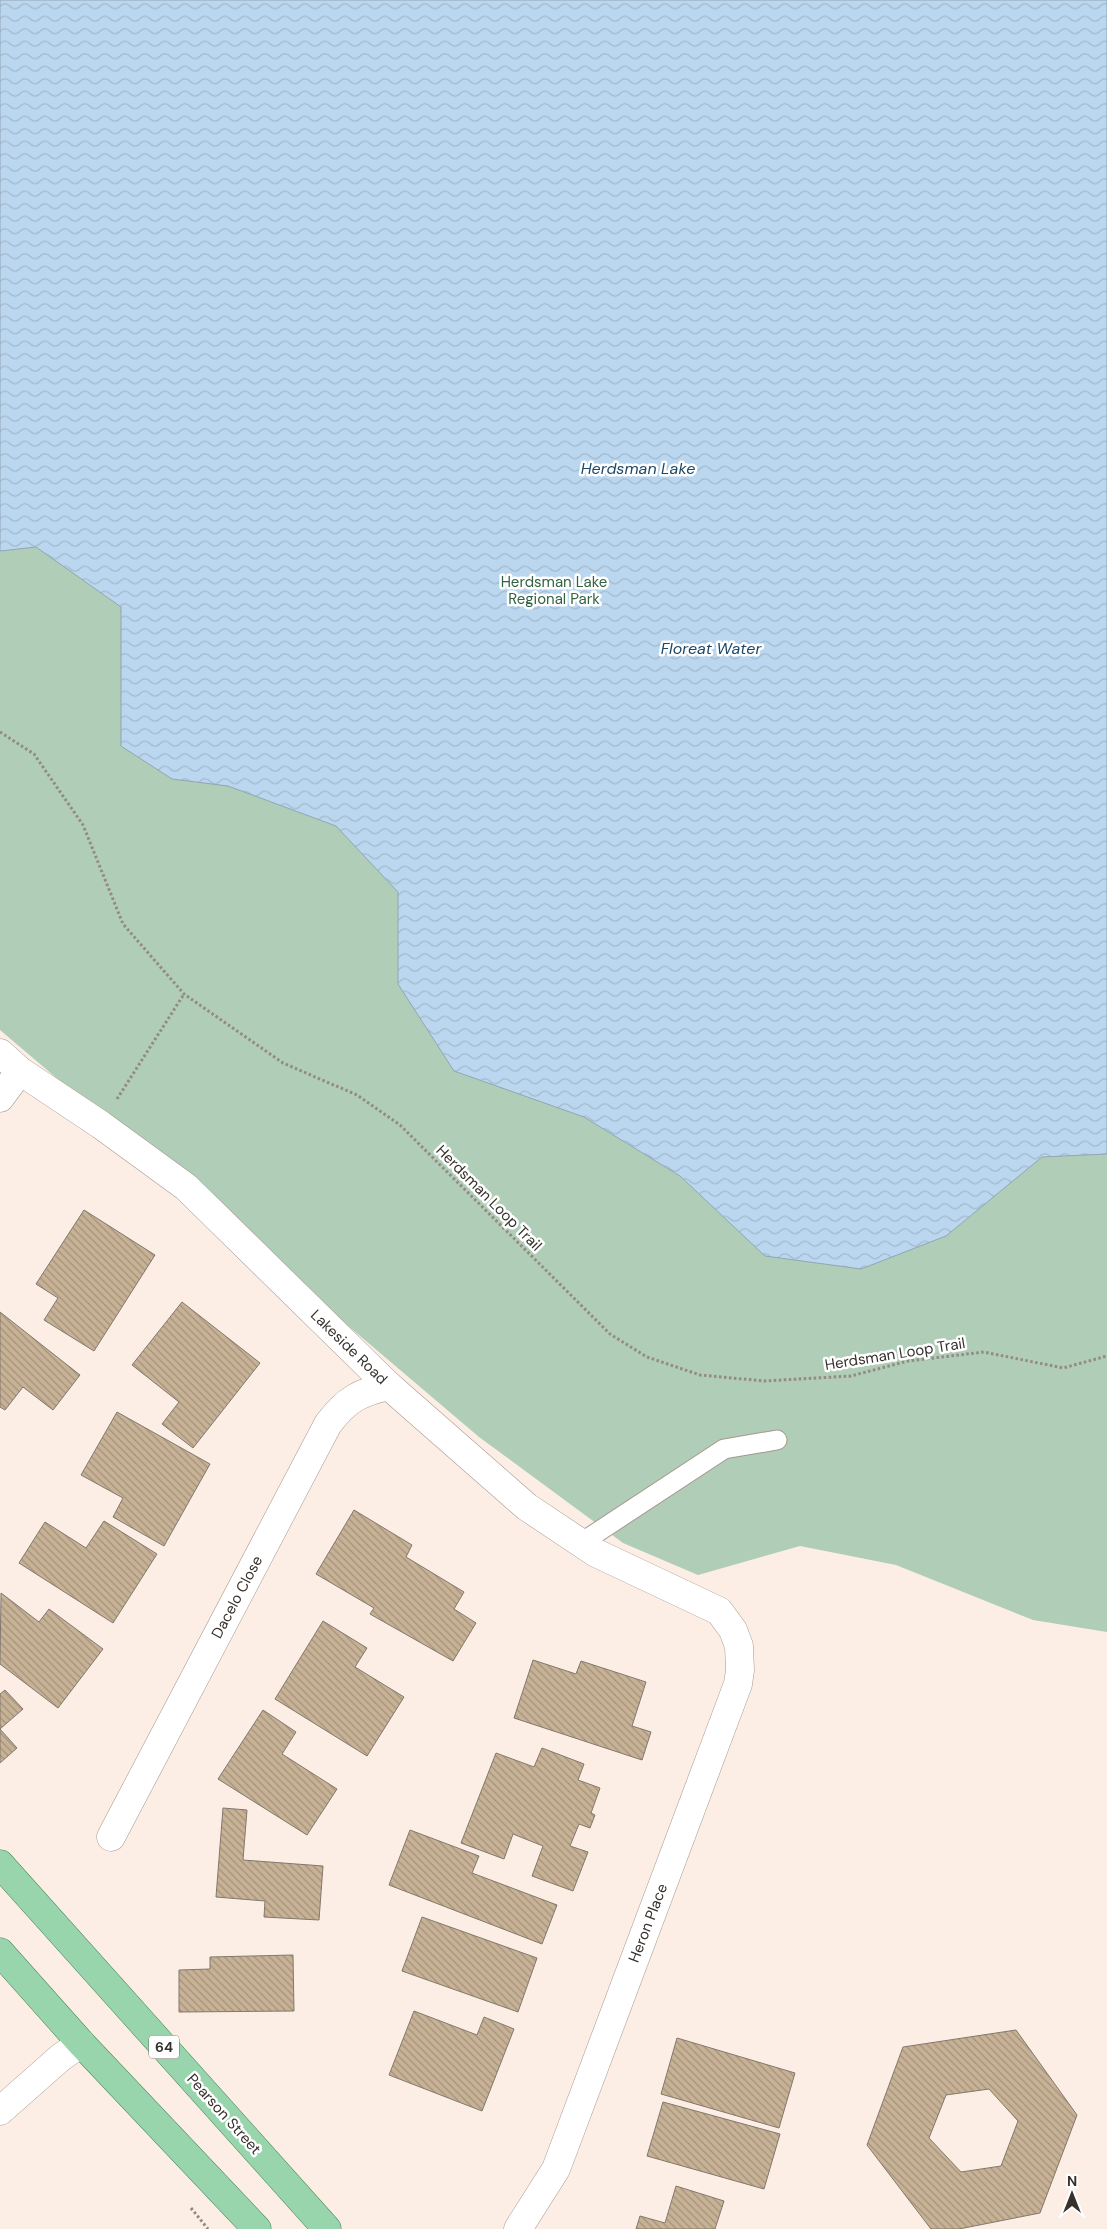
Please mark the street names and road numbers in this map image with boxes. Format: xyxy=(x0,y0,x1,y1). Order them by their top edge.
street label: Herdsman Loop Trail xyxy=(432,1141,546,1255)
street label: Lakeside Road xyxy=(306,1305,392,1389)
street label: Herdsman Loop Trail xyxy=(823,1333,967,1375)
street label: Dacelo Close xyxy=(207,1552,267,1642)
street label: Heron Place xyxy=(624,1881,672,1965)
road number: 64 xyxy=(149,2035,179,2058)
street label: Pearson Street xyxy=(182,2069,266,2159)

